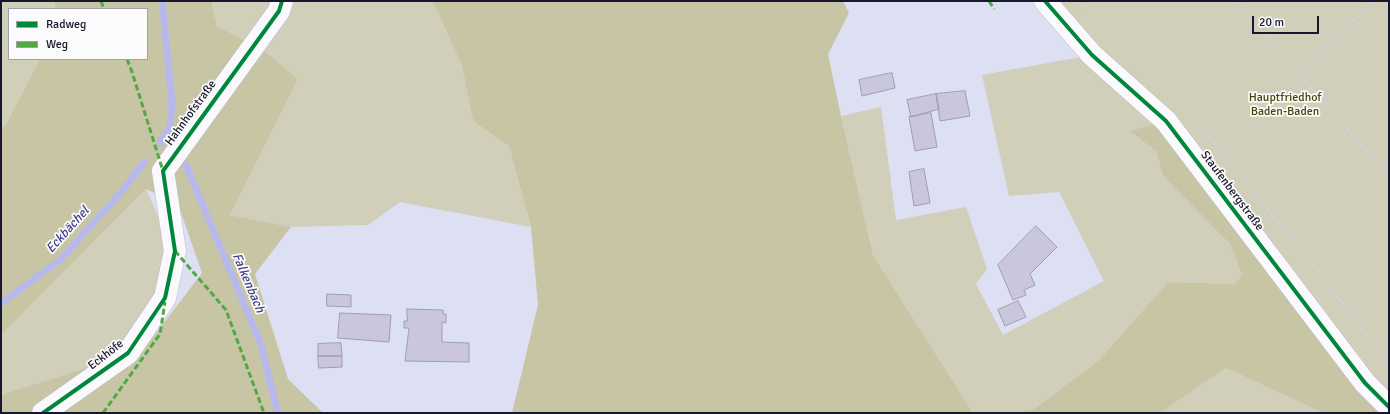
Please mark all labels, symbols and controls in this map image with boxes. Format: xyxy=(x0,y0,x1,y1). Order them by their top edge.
legend xyxy=(8,8,148,60)
scale bar xyxy=(1254,8,1321,34)
text: 20 m xyxy=(1259,15,1284,30)
text: Radweg xyxy=(46,17,86,32)
text: Weg xyxy=(46,37,68,52)
street label: Hahnhofstraße xyxy=(162,77,220,149)
park label: Hauptfriedhof Baden-Baden xyxy=(1249,91,1321,119)
street label: Staufenbergstraße xyxy=(1197,148,1267,234)
water label: Eckbächel xyxy=(43,204,93,256)
water label: Falkenbach xyxy=(228,251,268,315)
street label: Eckhöfe xyxy=(85,337,127,373)

